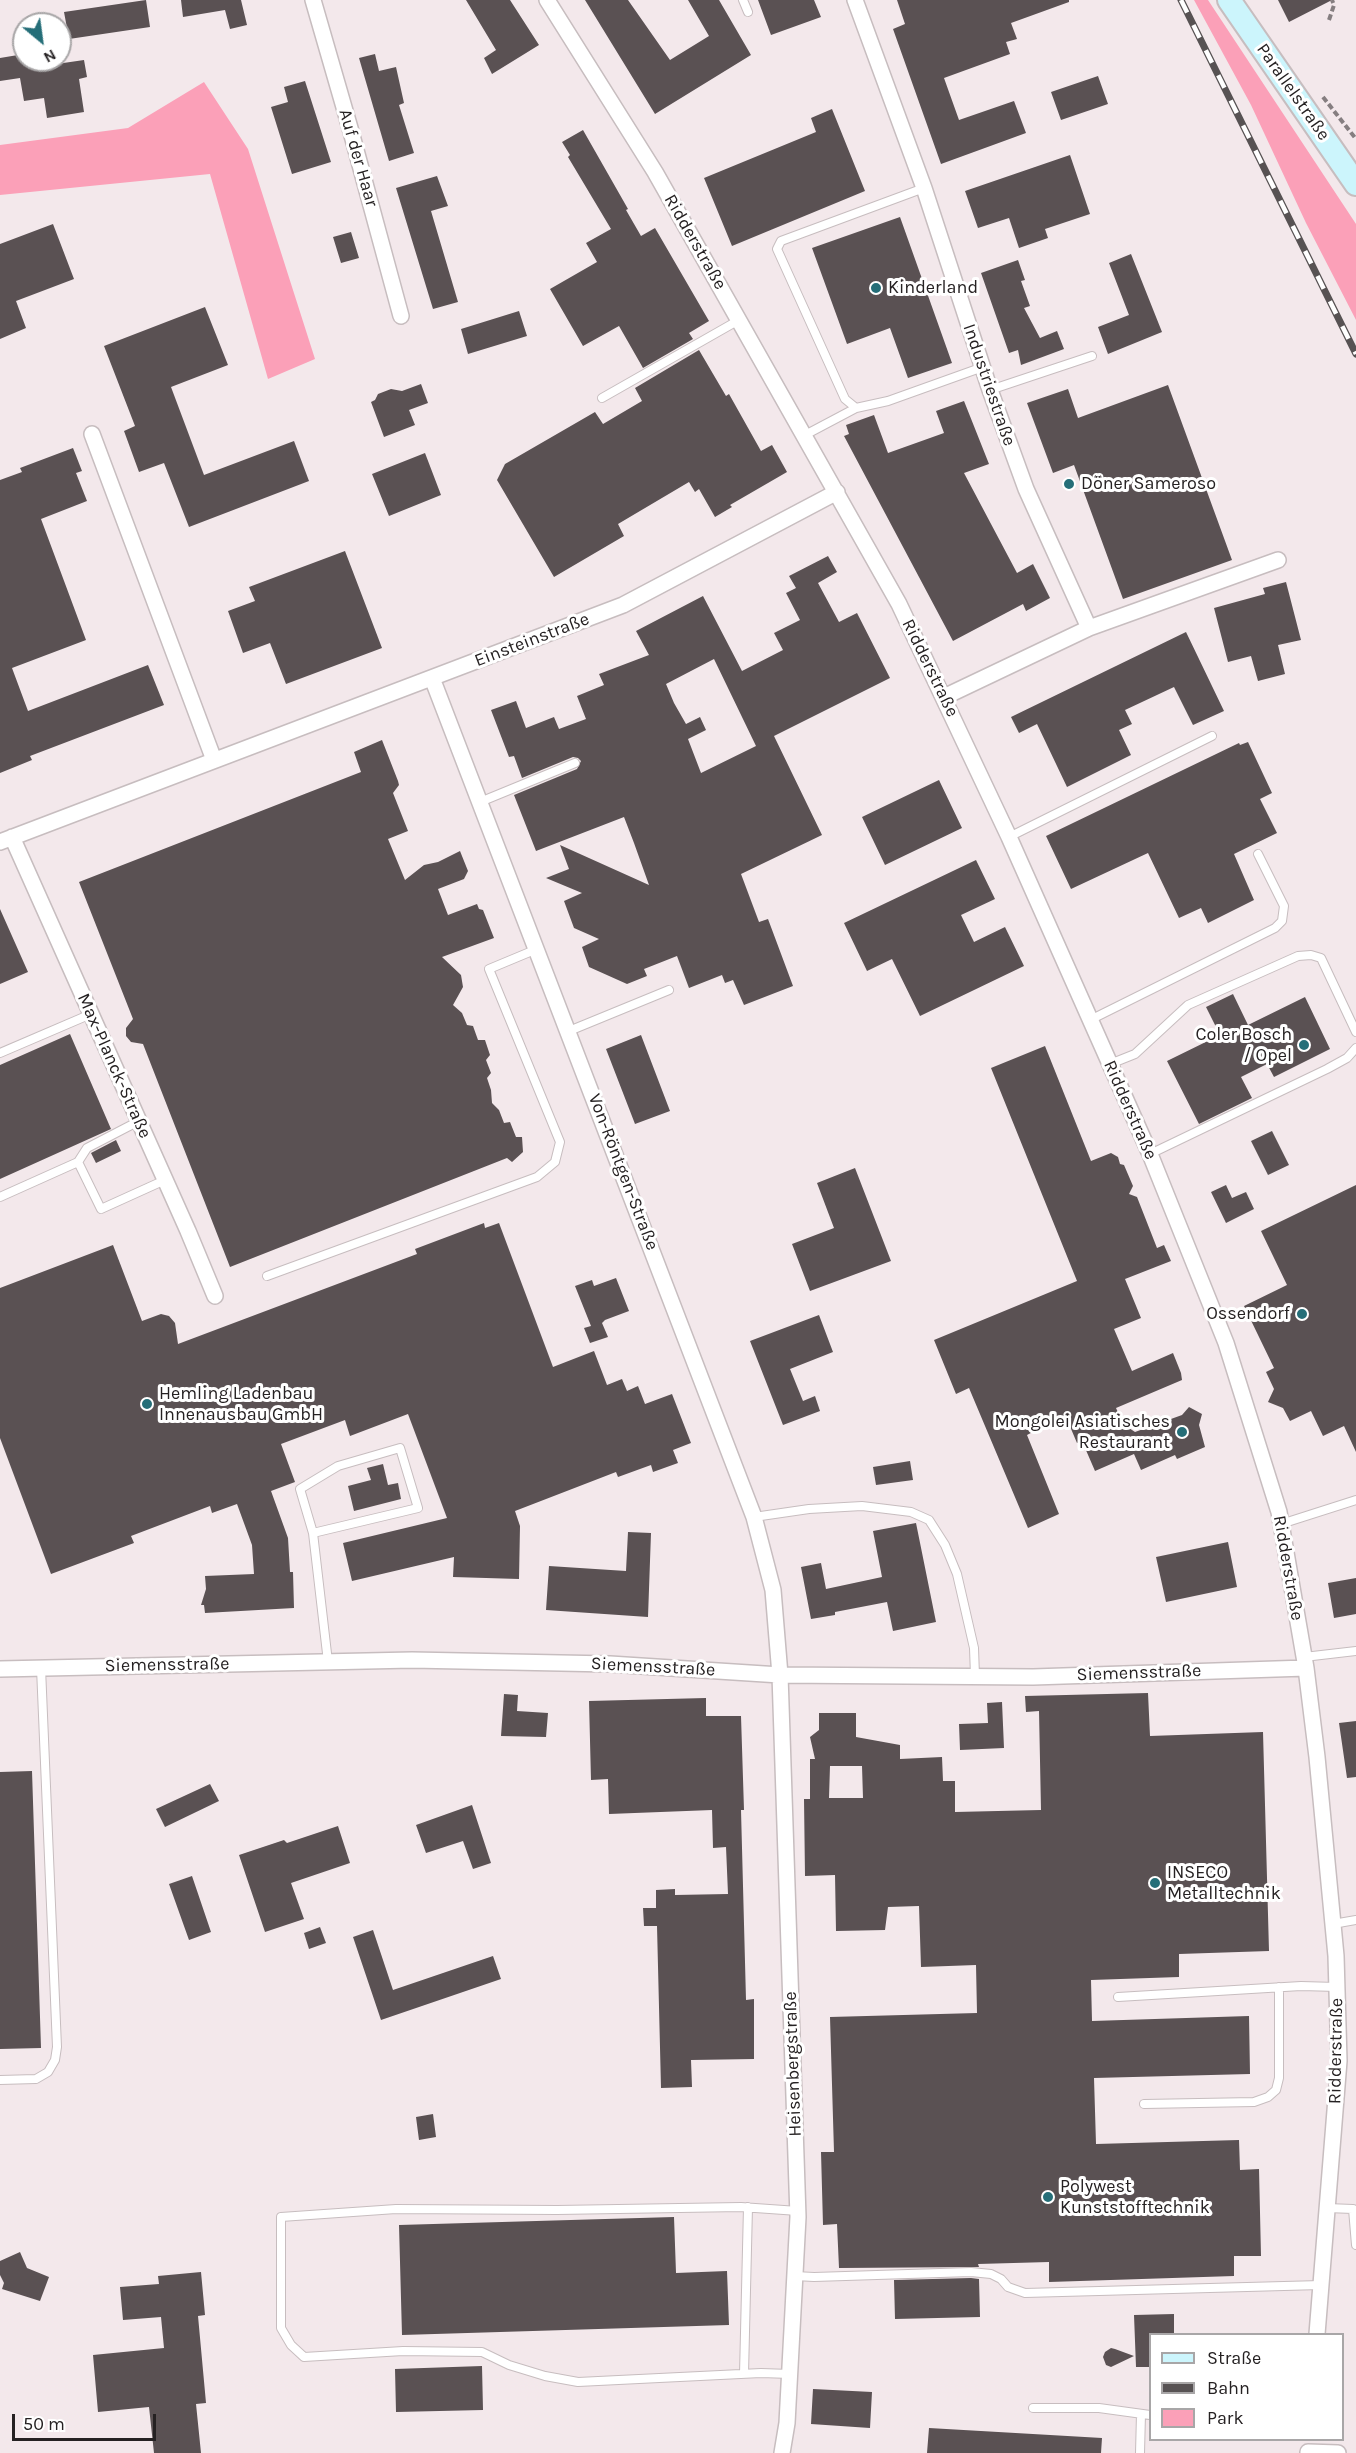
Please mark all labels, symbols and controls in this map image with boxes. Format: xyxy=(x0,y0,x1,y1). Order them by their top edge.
north arrow xyxy=(12,12,72,72)
street label: Parallelstraße xyxy=(1252,39,1334,145)
text: N xyxy=(40,45,60,68)
street label: Auf der Haar xyxy=(334,107,382,209)
street label: Ridderstraße xyxy=(659,191,731,293)
place label: Kinderland xyxy=(888,277,978,299)
marker: Kinderland xyxy=(869,281,883,295)
street label: Industriestraße xyxy=(958,321,1020,449)
place label: Döner Sameroso xyxy=(1081,473,1216,495)
marker: Döner Sameroso xyxy=(1062,477,1076,491)
street label: Einsteinstraße xyxy=(472,608,592,672)
street label: Ridderstraße xyxy=(897,615,963,721)
street label: Max-Planck-Straße xyxy=(72,990,156,1142)
place label: Coler Bosch / Opel xyxy=(1195,1024,1292,1066)
marker: Coler Bosch / Opel xyxy=(1297,1038,1311,1052)
street label: Ridderstraße xyxy=(1098,1057,1162,1163)
street label: Von-Röntgen-Straße xyxy=(583,1091,663,1253)
place label: Ossendorf xyxy=(1206,1303,1290,1325)
marker: Ossendorf xyxy=(1295,1307,1309,1321)
place label: Hemling Ladenbau Innenausbau GmbH xyxy=(159,1383,323,1426)
marker: Hemling Ladenbau Innenausbau GmbH xyxy=(140,1397,154,1411)
place label: Mongolei Asiatisches Restaurant xyxy=(995,1411,1170,1454)
marker: Mongolei Asiatisches Restaurant xyxy=(1175,1425,1189,1439)
street label: Ridderstraße xyxy=(1268,1514,1308,1622)
street label: Siemensstraße xyxy=(104,1653,230,1677)
street label: Siemensstraße xyxy=(590,1653,716,1681)
street label: Siemensstraße xyxy=(1076,1660,1202,1686)
place label: INSECO Metalltechnik xyxy=(1167,1862,1281,1904)
marker: INSECO Metalltechnik xyxy=(1148,1876,1162,1890)
street label: Heisenbergstraße xyxy=(780,1991,806,2137)
street label: Ridderstraße xyxy=(1324,1998,1348,2104)
place label: Polywest Kunststofftechnik xyxy=(1060,2176,1210,2218)
marker: Polywest Kunststofftechnik xyxy=(1041,2190,1055,2204)
legend xyxy=(1149,2333,1344,2441)
text: Straße xyxy=(1207,2347,1261,2369)
text: Bahn xyxy=(1207,2377,1250,2399)
scale bar xyxy=(15,2402,159,2440)
text: Park xyxy=(1207,2407,1244,2429)
text: 50 m xyxy=(23,2413,65,2435)

